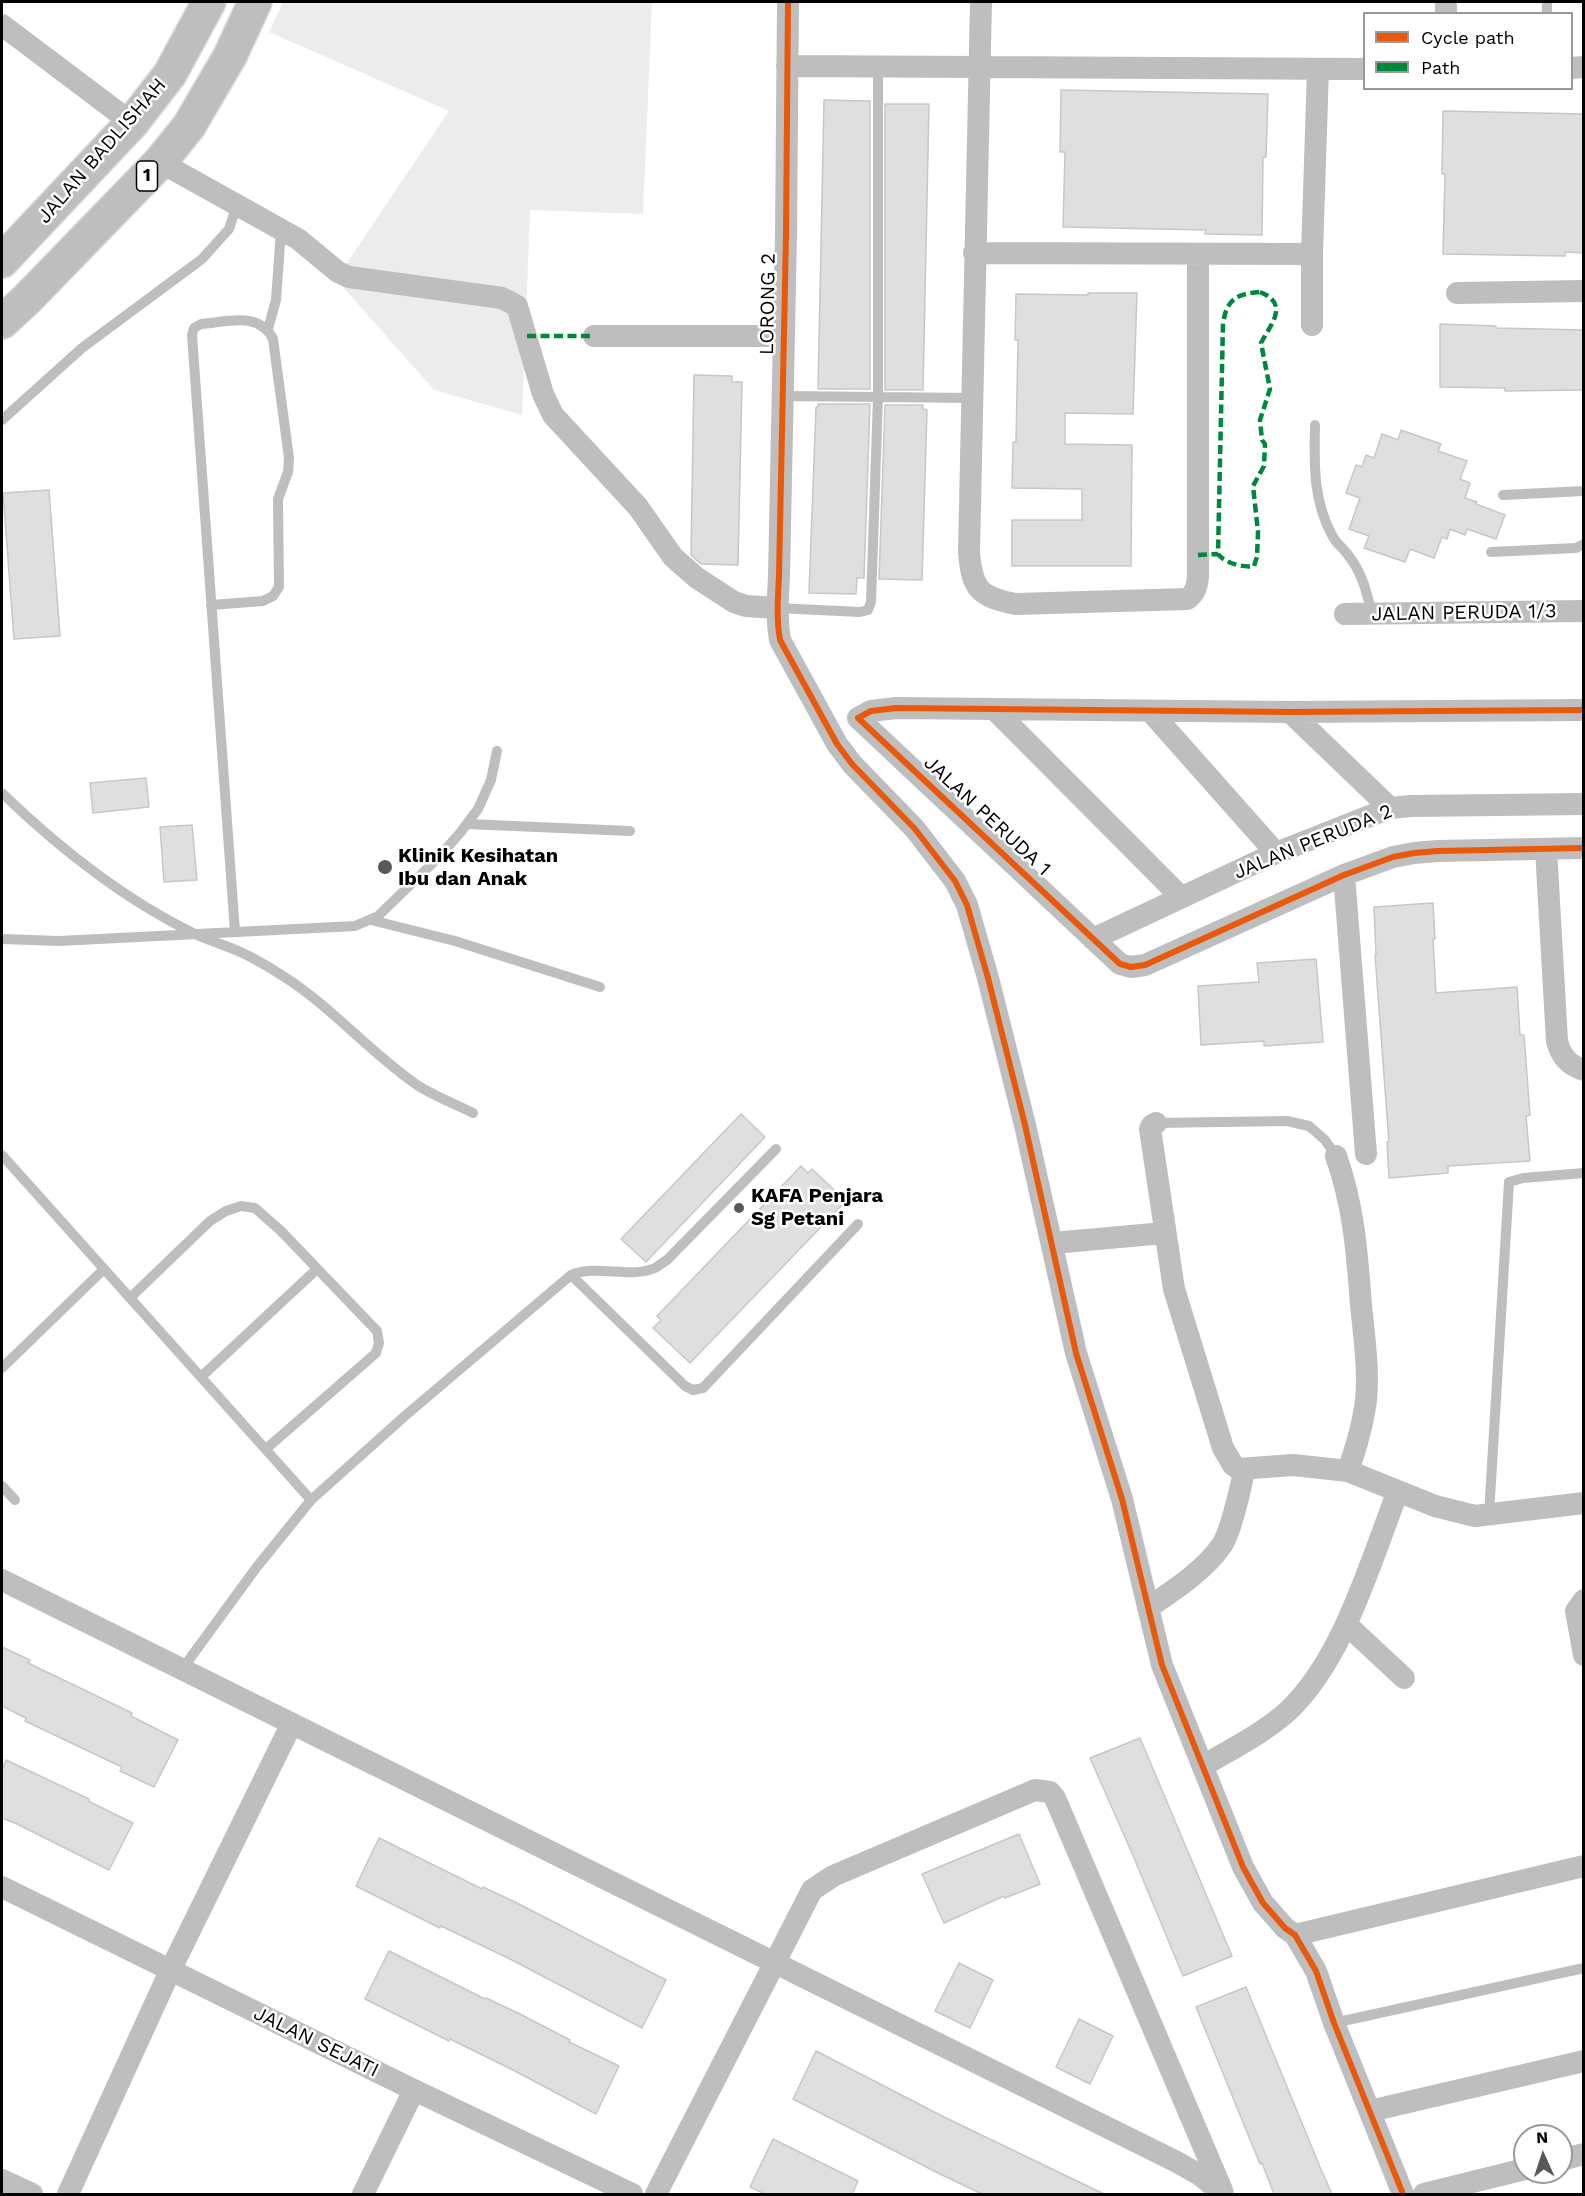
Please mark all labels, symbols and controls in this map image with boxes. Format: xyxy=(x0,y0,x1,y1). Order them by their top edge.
legend xyxy=(1363,12,1573,90)
text: Cycle path xyxy=(1421,27,1515,48)
text: Path xyxy=(1421,57,1461,78)
street label: JALAN BADLISHAH xyxy=(32,74,172,228)
road number: 1 xyxy=(136,161,158,191)
street label: LORONG 2 xyxy=(755,253,781,355)
street label: JALAN PERUDA 1/3 xyxy=(1371,599,1557,627)
street label: JALAN PERUDA 1 xyxy=(919,751,1055,881)
street label: JALAN PERUDA 2 xyxy=(1230,799,1396,885)
place label: Klinik Kesihatan Ibu dan Anak xyxy=(398,844,558,891)
marker: Klinik Kesihatan Ibu dan Anak xyxy=(376,858,394,876)
place label: KAFA Penjara Sg Petani xyxy=(751,1184,883,1231)
marker: KAFA Penjara Sg Petani xyxy=(732,1201,746,1215)
street label: JALAN SEJATI xyxy=(249,2001,383,2083)
north arrow xyxy=(1513,2124,1573,2184)
text: N xyxy=(1536,2128,1549,2147)

